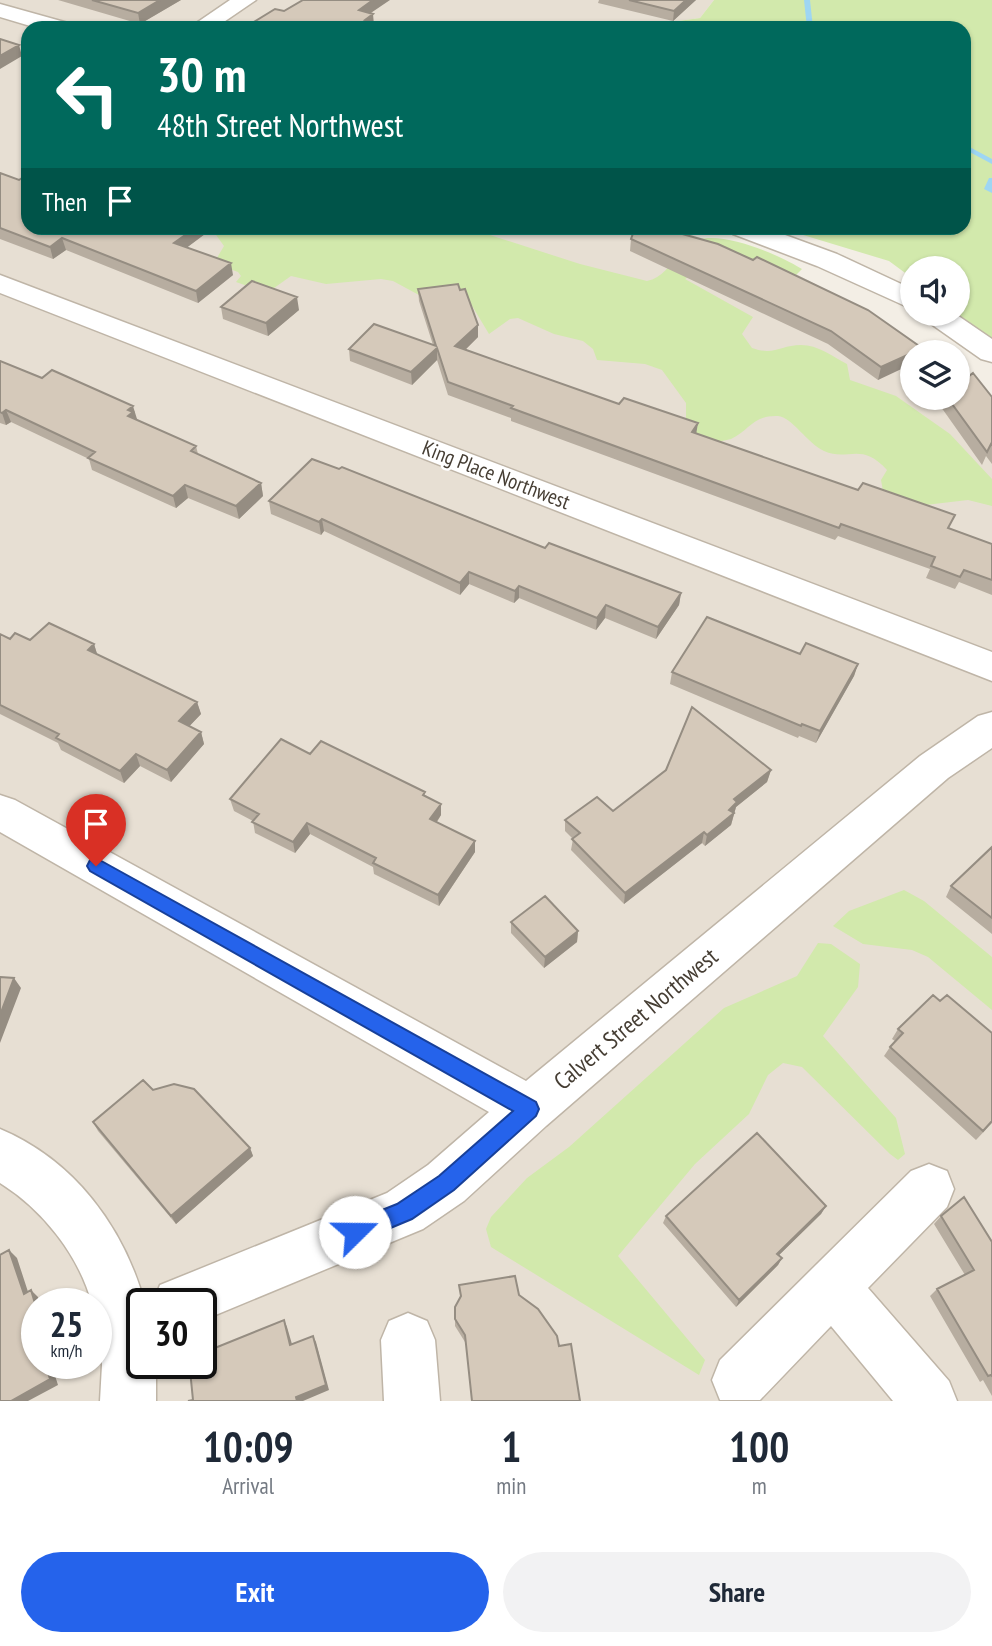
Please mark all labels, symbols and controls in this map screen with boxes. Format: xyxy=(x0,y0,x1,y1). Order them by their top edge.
text: 30 m xyxy=(157,42,246,106)
icon: left xyxy=(42,49,133,140)
text: 48th Street Northwest xyxy=(157,104,403,146)
icon: arrive xyxy=(101,182,139,220)
text: Then xyxy=(42,185,87,218)
map controls xyxy=(900,256,970,410)
button: sound xyxy=(900,256,970,326)
button: layers xyxy=(900,340,970,410)
street label: King Place Northwest xyxy=(418,434,574,515)
pin xyxy=(66,794,126,866)
icon: arrive xyxy=(77,805,115,843)
street label: Calvert Street Northwest xyxy=(547,941,724,1096)
position arrow xyxy=(318,1195,392,1269)
speed limit sign: 30 xyxy=(126,1288,217,1379)
text: 25 xyxy=(50,1301,83,1347)
text: km/h xyxy=(51,1339,82,1362)
text: 10:09 xyxy=(203,1419,294,1474)
text: 1 xyxy=(501,1419,521,1474)
text: 100 xyxy=(729,1419,789,1474)
text: Arrival xyxy=(222,1471,274,1500)
text: min xyxy=(496,1471,526,1500)
text: m xyxy=(752,1471,767,1500)
button: Exit xyxy=(21,1552,489,1632)
button: Share xyxy=(503,1552,971,1632)

